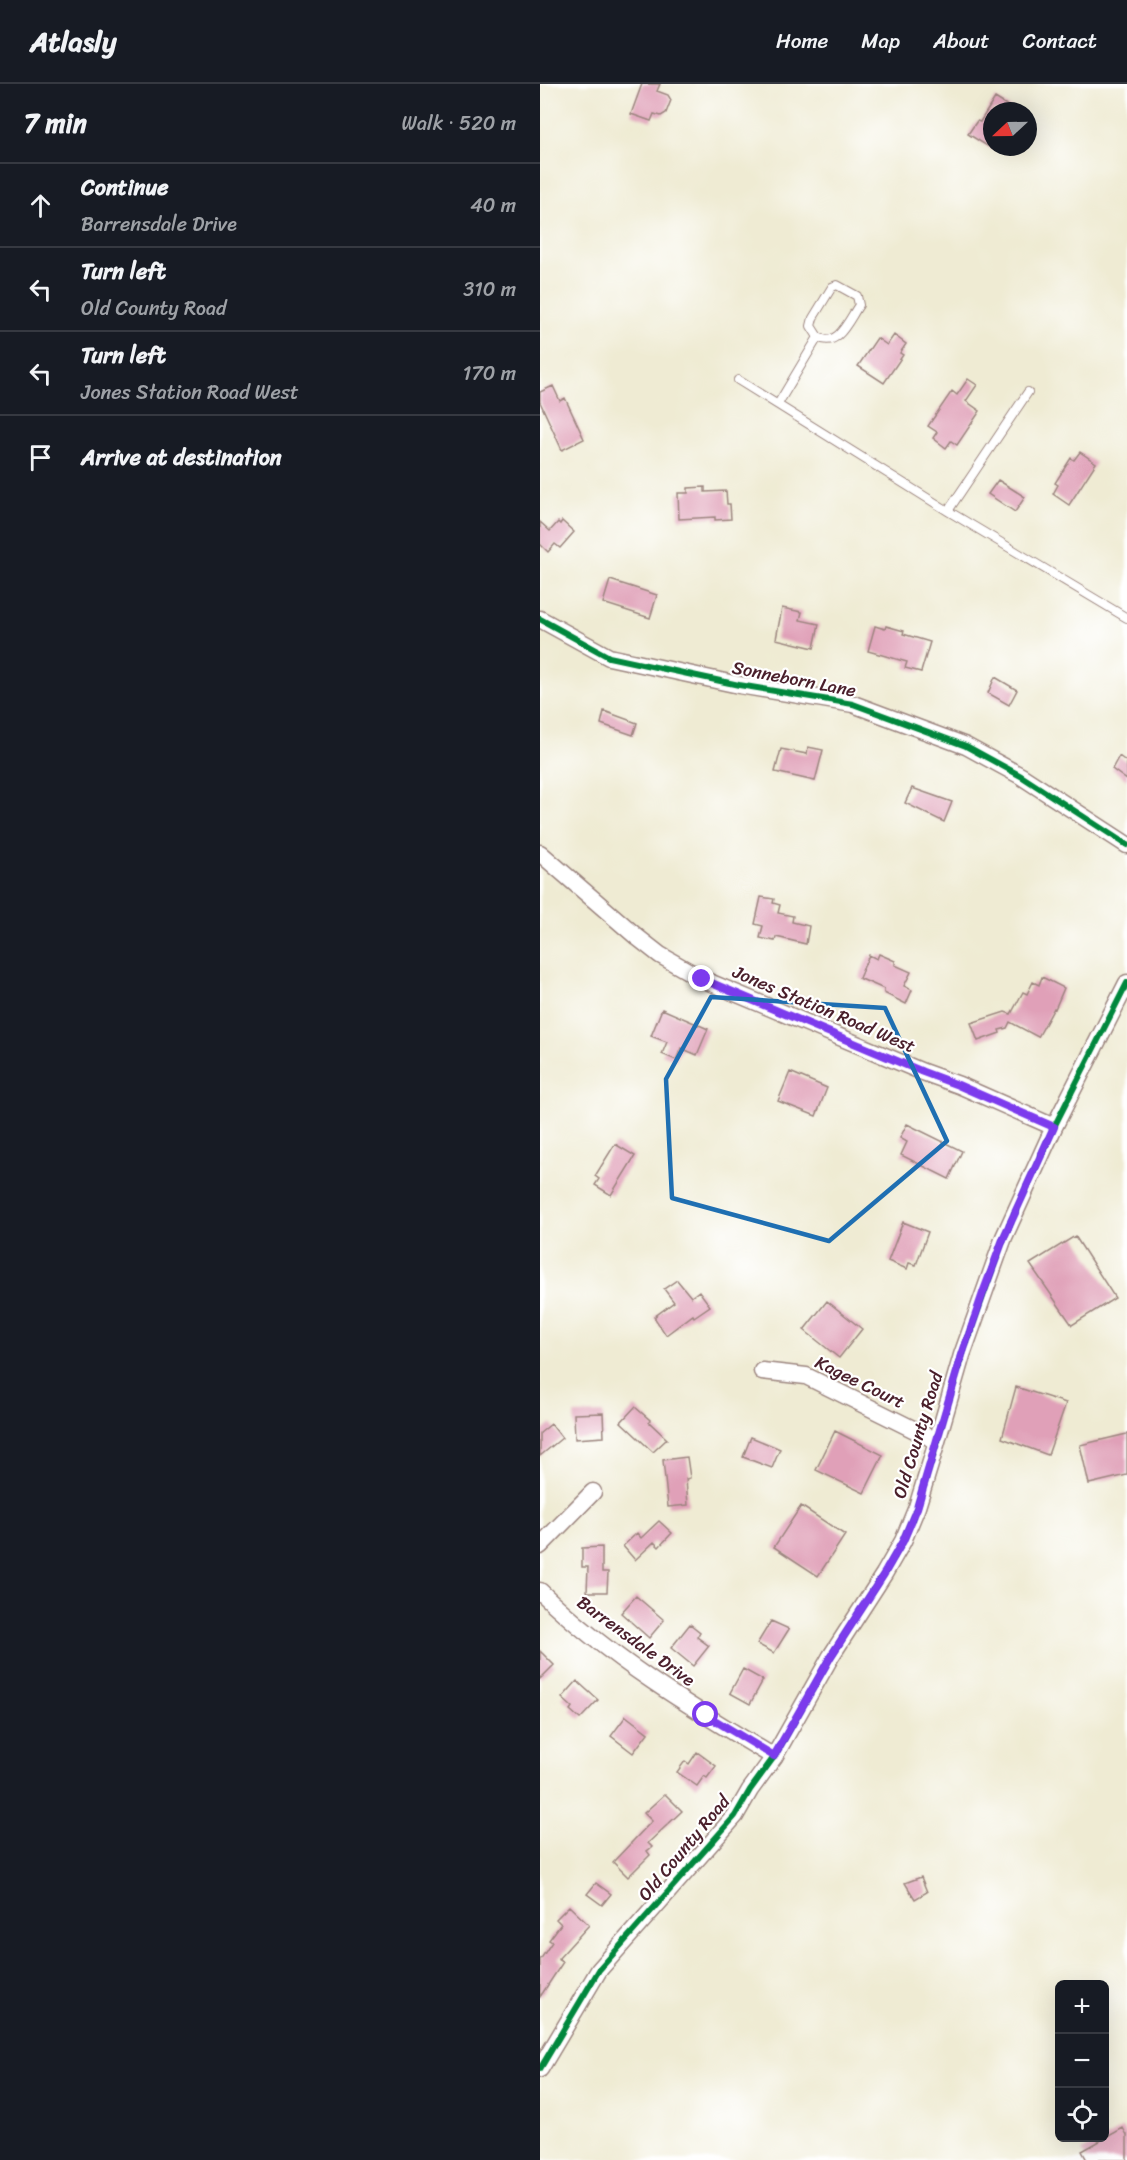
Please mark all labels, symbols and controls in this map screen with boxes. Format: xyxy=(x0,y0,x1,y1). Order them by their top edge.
text: Atlasly xyxy=(30,17,117,66)
text: Home xyxy=(776,22,828,60)
text: Map xyxy=(861,22,900,60)
text: About xyxy=(933,22,990,60)
text: Contact xyxy=(1023,22,1097,60)
text: 7 min xyxy=(24,100,87,146)
north arrow xyxy=(983,102,1037,156)
text: Walk · 520 m xyxy=(402,106,516,141)
text: Continue xyxy=(81,168,169,207)
text: 40 m xyxy=(470,188,516,223)
icon: ahead xyxy=(24,189,57,222)
text: Barrensdale Drive xyxy=(81,207,237,242)
text: Turn left xyxy=(81,252,166,291)
text: 310 m xyxy=(463,272,516,307)
icon: left xyxy=(24,273,57,306)
text: Old County Road xyxy=(81,291,227,326)
text: Turn left xyxy=(81,336,166,375)
text: 170 m xyxy=(463,356,516,391)
icon: left xyxy=(24,357,57,390)
text: Jones Station Road West xyxy=(81,375,299,410)
text: Arrive at destination xyxy=(81,438,282,477)
icon: arrive xyxy=(24,441,57,474)
street label: Sonneborn Lane xyxy=(729,651,859,707)
street label: Jones Station Road West xyxy=(727,956,921,1062)
route end xyxy=(688,965,714,991)
street label: Kagee Court xyxy=(809,1346,911,1418)
street label: Old County Road xyxy=(884,1366,953,1502)
street label: Barrensdale Drive xyxy=(570,1587,702,1695)
route start xyxy=(692,1701,718,1727)
street label: Old County Road xyxy=(630,1786,739,1908)
map controls xyxy=(1055,1980,1109,2142)
button: + xyxy=(1055,1980,1109,2034)
button: − xyxy=(1055,2034,1109,2088)
button: locate xyxy=(1055,2088,1109,2142)

